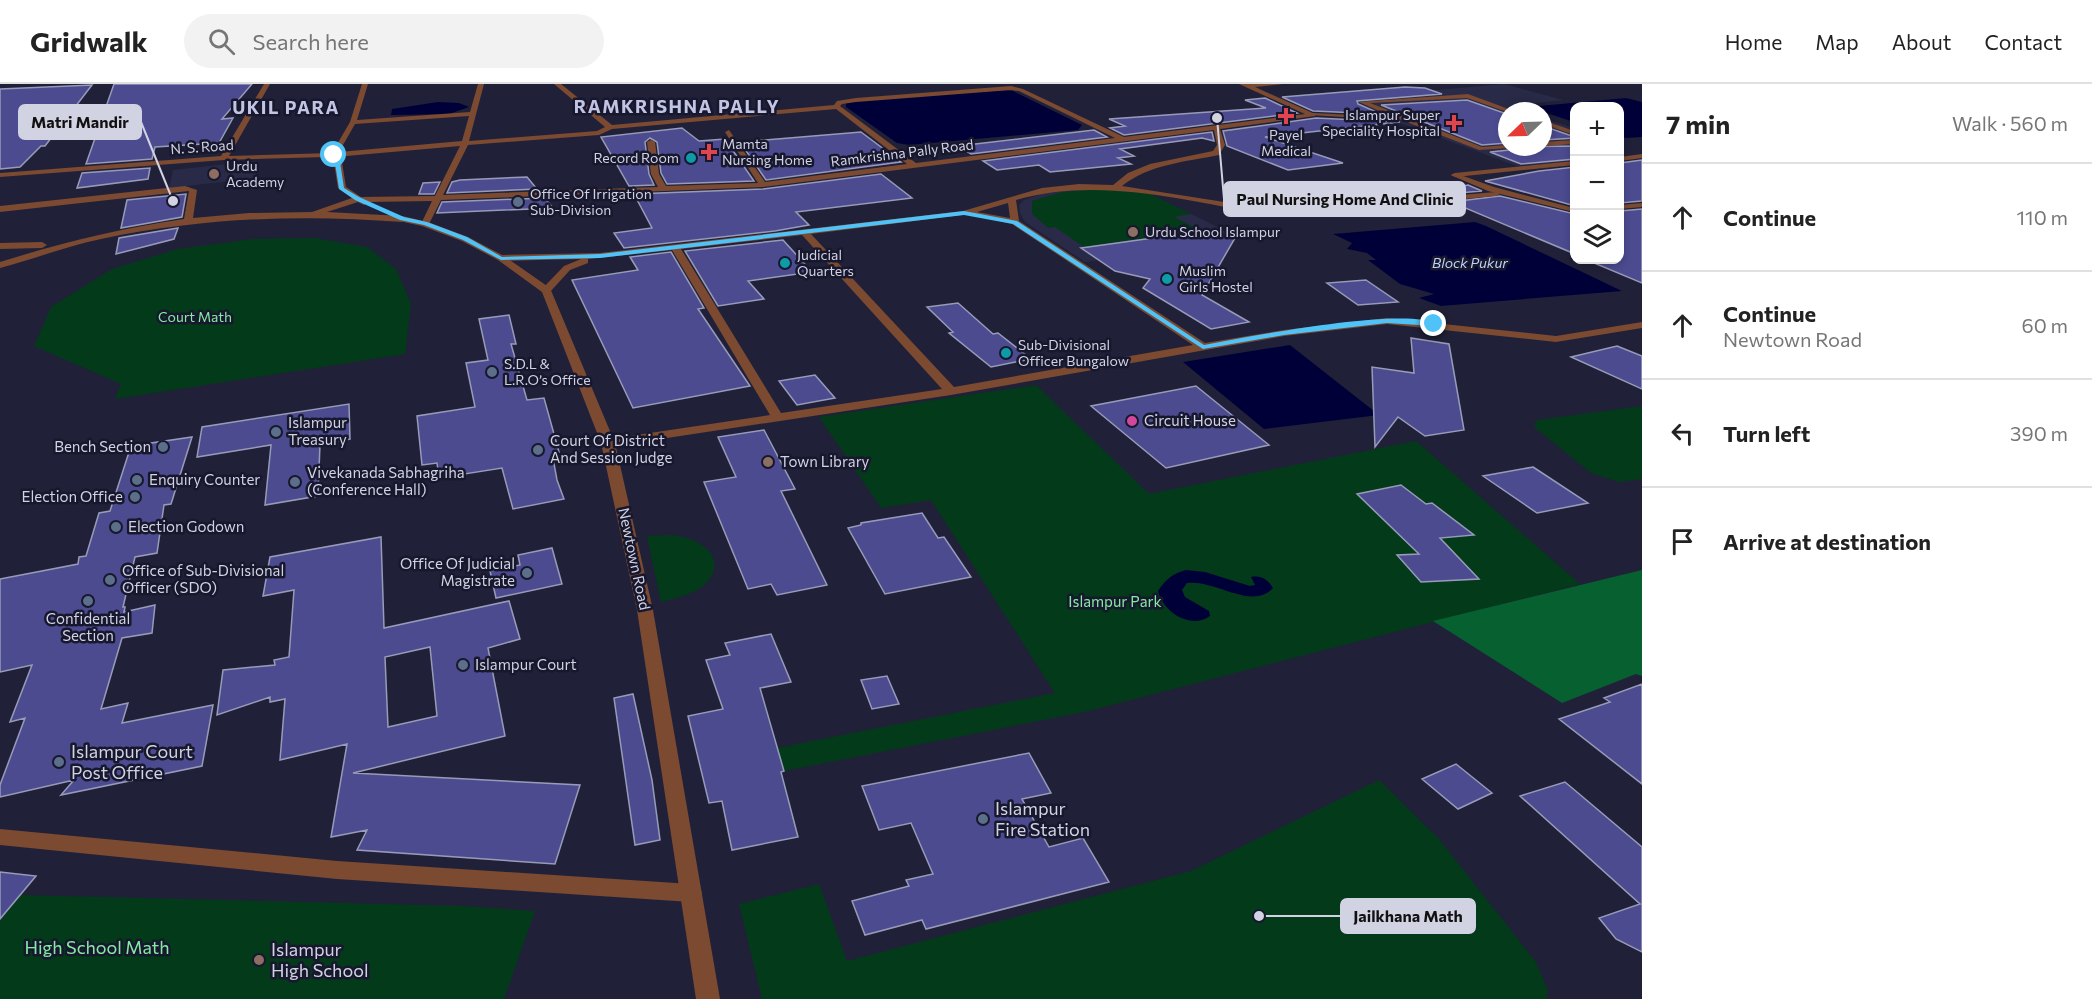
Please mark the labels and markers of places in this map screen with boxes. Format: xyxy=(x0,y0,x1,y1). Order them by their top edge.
callout: Matri Mandir xyxy=(19,105,141,139)
place label: Islampur Super Speciality Hospital xyxy=(1322,106,1440,139)
marker: Payel Medical xyxy=(1277,107,1295,125)
marker: Islampur Super Speciality Hospital xyxy=(1445,114,1463,132)
place label: Payel Medical xyxy=(1261,126,1311,159)
place label: Mamta Nursing Home xyxy=(722,135,812,168)
marker: Mamta Nursing Home xyxy=(700,143,718,161)
place label: Record Room xyxy=(593,149,679,166)
marker: Record Room xyxy=(684,151,698,165)
place label: Urdu Academy xyxy=(226,157,284,190)
marker: Urdu Academy xyxy=(207,167,221,181)
callout: Paul Nursing Home And Clinic xyxy=(1224,182,1465,216)
place label: Office Of Irrigation Sub-Division xyxy=(530,185,652,218)
marker: Office Of Irrigation Sub-Division xyxy=(511,195,525,209)
place label: Urdu School Islampur xyxy=(1145,223,1281,240)
marker: Urdu School Islampur xyxy=(1126,225,1140,239)
place label: Judicial Quarters xyxy=(797,246,854,279)
marker: Judicial Quarters xyxy=(778,256,792,270)
place label: Muslim Girls Hostel xyxy=(1179,262,1253,295)
marker: Muslim Girls Hostel xyxy=(1160,272,1174,286)
place label: Sub-Divisional Officer Bungalow xyxy=(1018,336,1129,369)
marker: Sub-Divisional Officer Bungalow xyxy=(999,346,1013,360)
place label: S.D.L & L.R.O’s Office xyxy=(504,355,591,388)
marker: S.D.L & L.R.O’s Office xyxy=(485,365,499,379)
place label: Circuit House xyxy=(1144,411,1236,429)
place label: Islampur Treasury xyxy=(288,413,347,448)
marker: Circuit House xyxy=(1125,414,1139,428)
marker: Islampur Treasury xyxy=(269,425,283,439)
place label: Court Of District And Session Judge xyxy=(550,431,672,466)
place label: Bench Section xyxy=(54,437,151,455)
marker: Bench Section xyxy=(156,440,170,454)
marker: Court Of District And Session Judge xyxy=(531,443,545,457)
place label: Town Library xyxy=(780,452,870,470)
marker: Town Library xyxy=(761,455,775,469)
place label: Vivekanada Sabhagriha (Conference Hall) xyxy=(307,463,465,498)
place label: Enquiry Counter xyxy=(149,470,260,488)
marker: Enquiry Counter xyxy=(130,473,144,487)
marker: Vivekanada Sabhagriha (Conference Hall) xyxy=(288,475,302,489)
place label: Election Office xyxy=(22,487,123,505)
marker: Election Office xyxy=(128,490,142,504)
place label: Election Godown xyxy=(128,517,244,535)
marker: Election Godown xyxy=(109,520,123,534)
place label: Office Of Judicial Magistrate xyxy=(400,554,515,589)
place label: Office of Sub-Divisional Officer (SDO) xyxy=(122,561,284,596)
marker: Office Of Judicial Magistrate xyxy=(520,566,534,580)
marker: Office of Sub-Divisional Officer (SDO) xyxy=(103,573,117,587)
marker: Confidential Section xyxy=(81,594,95,608)
place label: Confidential Section xyxy=(46,609,130,644)
place label: Islampur Court xyxy=(475,655,577,673)
marker: Islampur Court xyxy=(456,658,470,672)
place label: Islampur Court Post Office xyxy=(71,740,193,783)
marker: Islampur Court Post Office xyxy=(52,755,66,769)
place label: Islampur Fire Station xyxy=(995,797,1090,840)
marker: Islampur Fire Station xyxy=(976,812,990,826)
callout: Jailkhana Math xyxy=(1341,899,1475,933)
place label: Islampur High School xyxy=(271,938,369,981)
marker: Islampur High School xyxy=(252,953,266,967)

